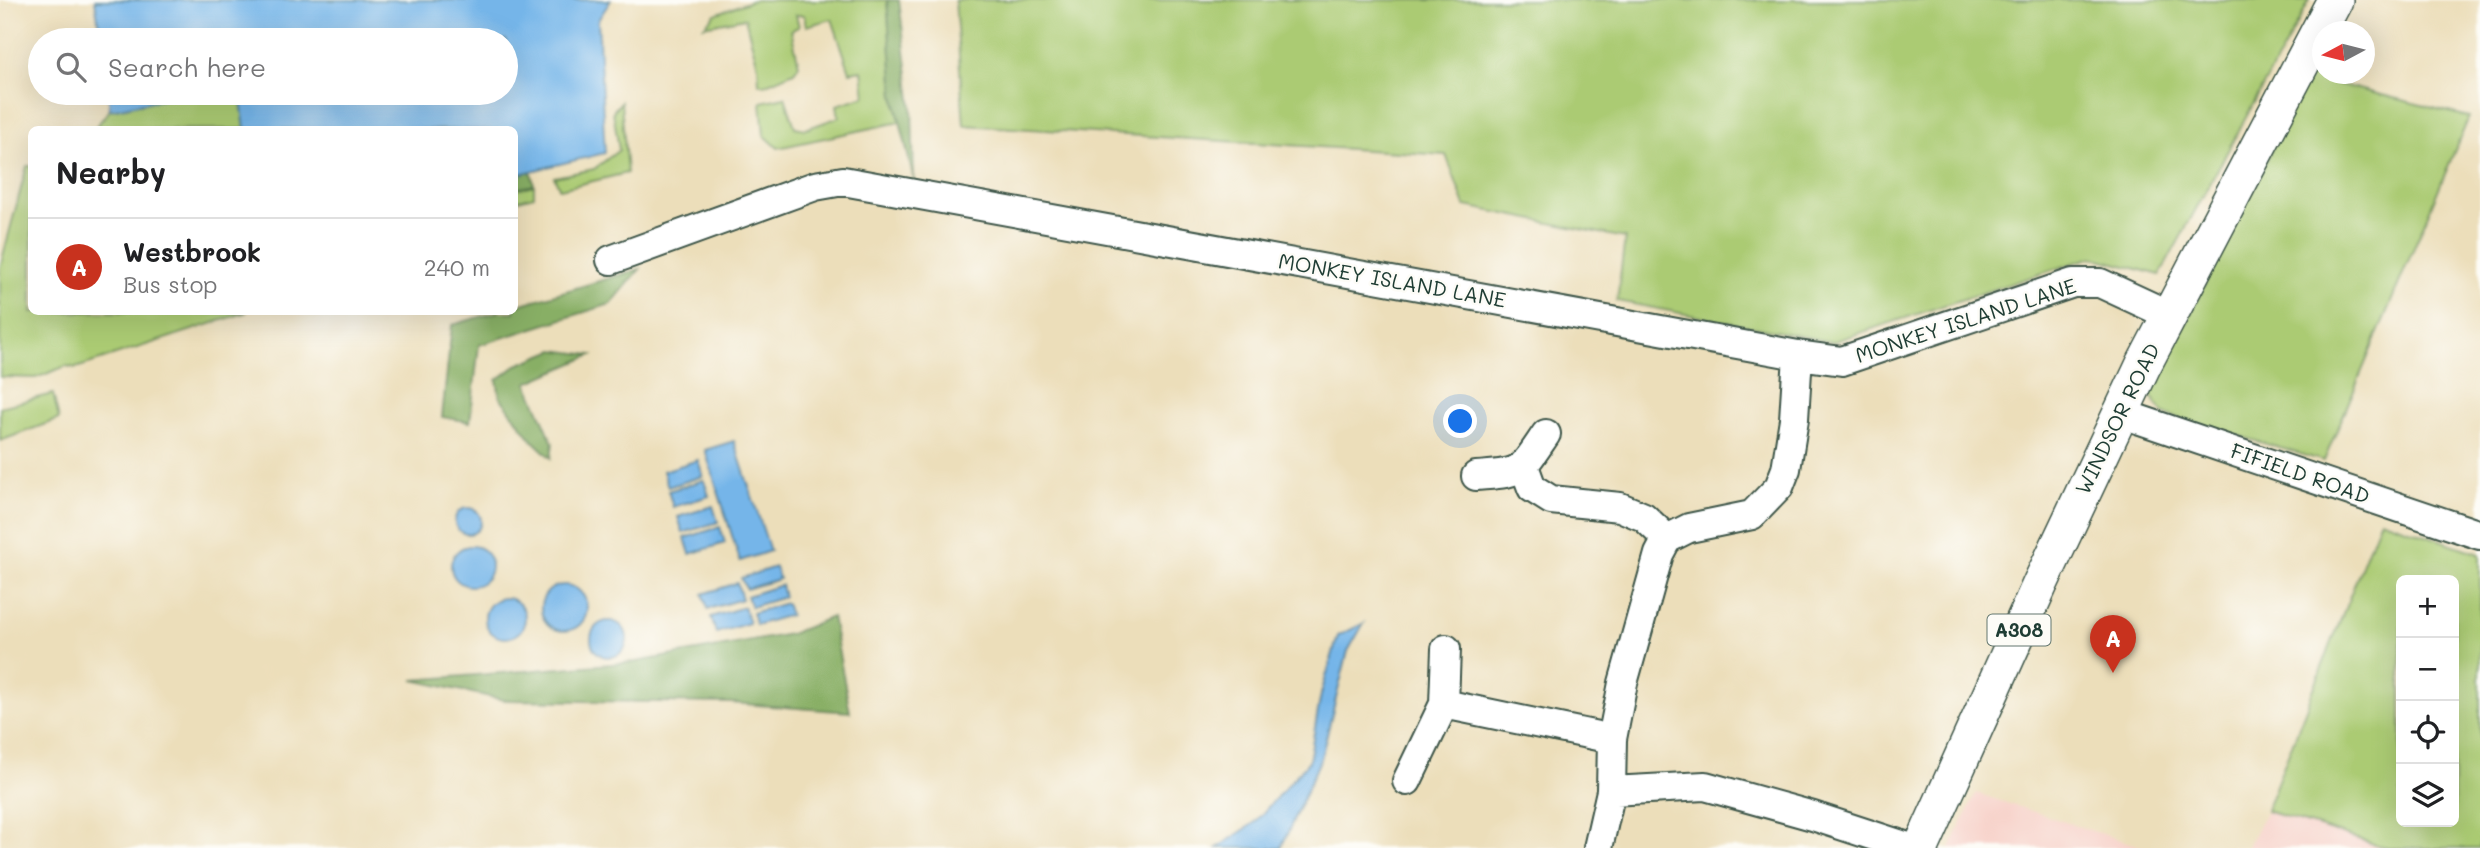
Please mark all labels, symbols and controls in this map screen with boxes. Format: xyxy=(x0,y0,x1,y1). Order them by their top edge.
north arrow xyxy=(2312,21,2375,84)
search box xyxy=(28,28,518,105)
icon: search xyxy=(52,48,90,86)
text: Search here xyxy=(108,50,266,84)
text: Nearby xyxy=(56,152,166,192)
text: Westbrook xyxy=(123,235,261,269)
street label: MONKEY ISLAND LANE xyxy=(1276,246,1508,313)
text: A xyxy=(71,252,87,282)
text: 240 m xyxy=(424,252,490,282)
text: Bus stop xyxy=(123,269,218,299)
street label: MONKEY ISLAND LANE xyxy=(1852,271,2079,368)
street label: WINDSOR ROAD xyxy=(2068,338,2165,499)
your location xyxy=(1443,404,1477,438)
street label: FIFIELD ROAD xyxy=(2227,436,2374,509)
map controls xyxy=(2396,575,2459,827)
button: + xyxy=(2396,575,2459,638)
road number: A308 xyxy=(1988,614,2050,646)
pin: A xyxy=(2090,615,2136,673)
button: − xyxy=(2396,638,2459,701)
button: locate xyxy=(2396,701,2459,764)
button: layers xyxy=(2396,764,2459,827)

